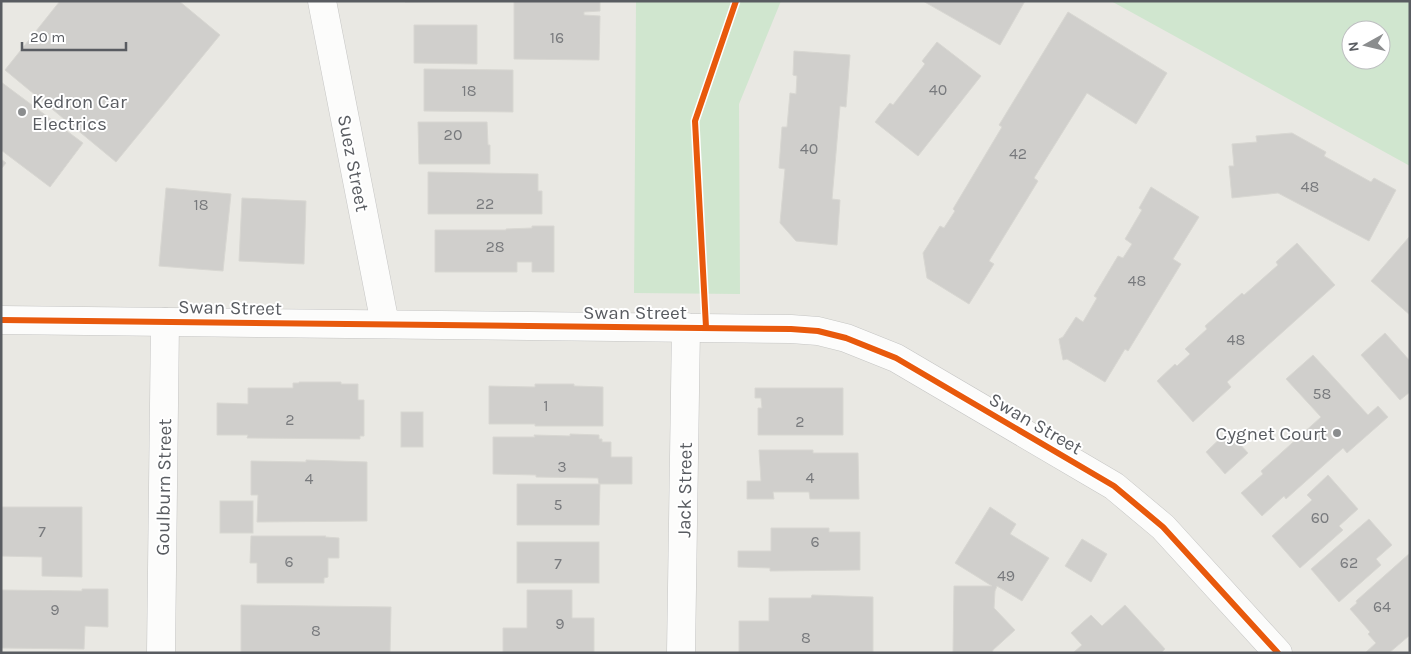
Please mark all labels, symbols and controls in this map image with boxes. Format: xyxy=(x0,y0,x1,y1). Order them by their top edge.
scale bar xyxy=(22,20,126,52)
north arrow xyxy=(1341,20,1391,70)
text: 20 m xyxy=(30,28,65,46)
house number: 16 xyxy=(550,28,564,47)
text: N xyxy=(1345,41,1363,53)
house number: 40 xyxy=(929,80,947,99)
house number: 18 xyxy=(461,81,477,100)
place label: Kedron Car Electrics xyxy=(32,91,127,135)
marker: Kedron Car Electrics xyxy=(16,106,28,118)
street label: Suez Street xyxy=(333,113,373,214)
house number: 20 xyxy=(444,125,462,144)
house number: 40 xyxy=(800,139,818,158)
house number: 42 xyxy=(1009,144,1027,163)
house number: 48 xyxy=(1301,177,1319,196)
house number: 22 xyxy=(476,194,494,213)
house number: 18 xyxy=(193,195,209,214)
house number: 28 xyxy=(485,237,505,256)
house number: 48 xyxy=(1128,271,1146,290)
street label: Swan Street xyxy=(178,296,282,320)
street label: Swan Street xyxy=(583,302,687,324)
house number: 48 xyxy=(1227,330,1245,349)
house number: 58 xyxy=(1313,384,1331,403)
street label: Swan Street xyxy=(985,388,1086,459)
house number: 1 xyxy=(543,396,549,415)
house number: 2 xyxy=(285,410,295,429)
house number: 2 xyxy=(795,412,805,431)
street label: Goulburn Street xyxy=(152,418,176,556)
place label: Cygnet Court xyxy=(1216,423,1327,445)
marker: Cygnet Court xyxy=(1331,427,1343,439)
street label: Jack Street xyxy=(673,442,697,538)
house number: 3 xyxy=(557,457,567,476)
house number: 4 xyxy=(806,468,815,487)
house number: 4 xyxy=(305,469,314,488)
house number: 5 xyxy=(553,495,563,514)
house number: 60 xyxy=(1311,508,1329,527)
house number: 7 xyxy=(38,522,46,541)
house number: 6 xyxy=(810,532,820,551)
house number: 6 xyxy=(284,552,294,571)
house number: 62 xyxy=(1340,553,1358,572)
house number: 7 xyxy=(554,554,562,573)
house number: 49 xyxy=(997,566,1015,585)
house number: 64 xyxy=(1373,597,1391,616)
house number: 9 xyxy=(50,600,60,619)
house number: 9 xyxy=(555,614,565,633)
house number: 8 xyxy=(311,621,321,640)
house number: 8 xyxy=(801,628,811,647)

